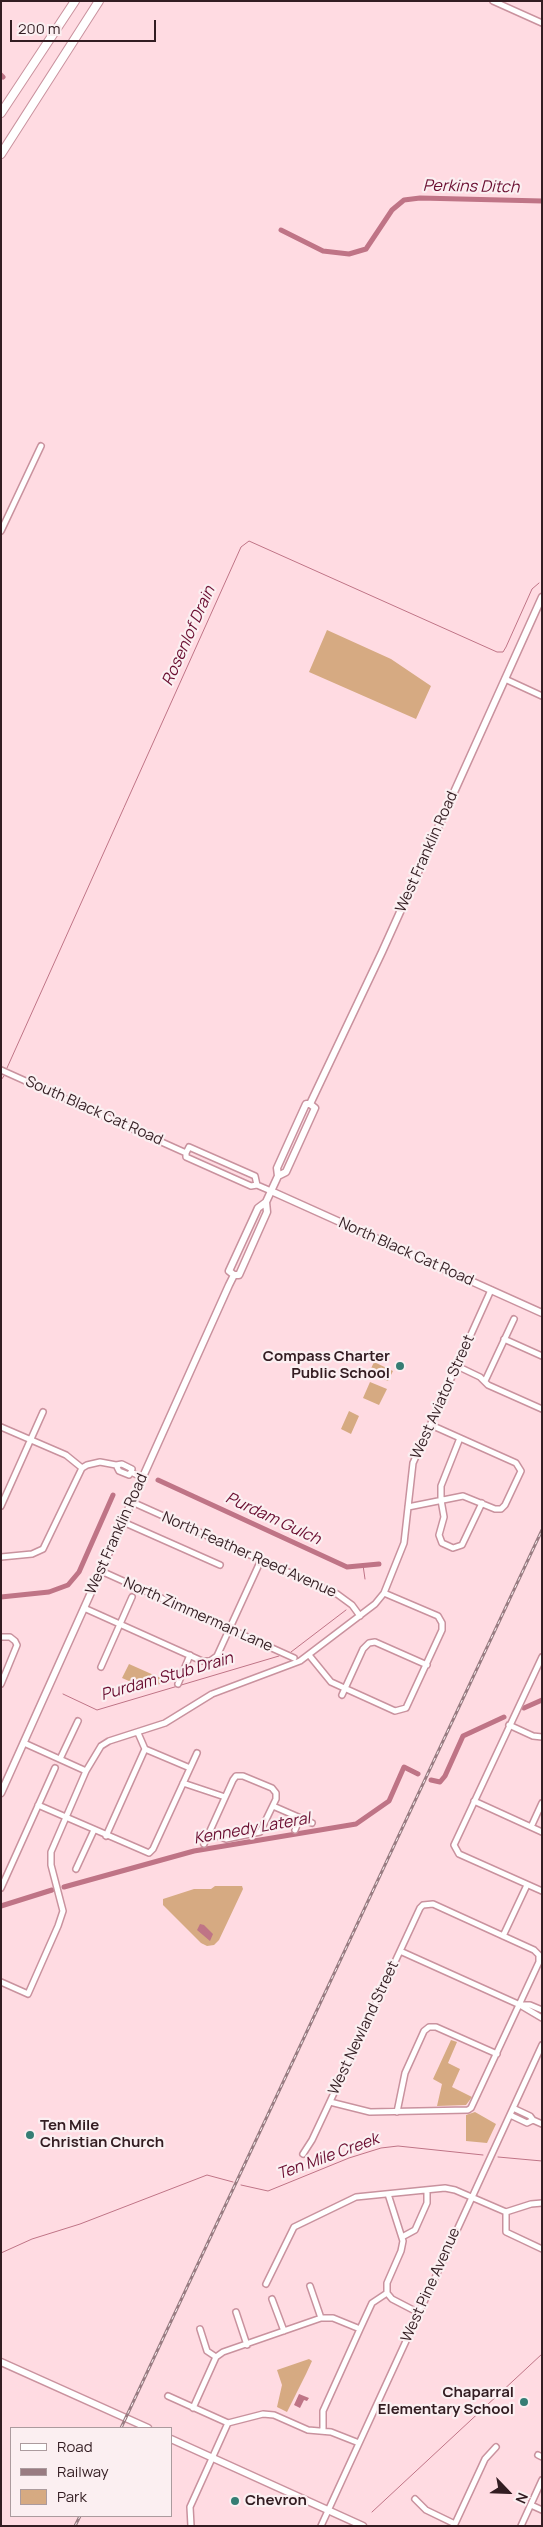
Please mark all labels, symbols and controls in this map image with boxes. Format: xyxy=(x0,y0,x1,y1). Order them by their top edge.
scale bar xyxy=(12,10,159,42)
text: 200 m xyxy=(18,18,61,39)
water label: Perkins Ditch xyxy=(423,177,519,197)
water label: Rosenlof Drain xyxy=(158,583,220,689)
street label: West Franklin Road xyxy=(392,789,462,915)
street label: South Black Cat Road xyxy=(23,1073,165,1149)
street label: North Black Cat Road xyxy=(336,1214,476,1290)
street label: West Aviator Street xyxy=(407,1332,479,1462)
place label: Compass Charter Public School xyxy=(263,1348,390,1383)
marker: Compass Charter Public School xyxy=(394,1360,406,1372)
street label: West Franklin Road xyxy=(82,1471,152,1597)
water label: Purdam Gulch xyxy=(222,1489,324,1549)
street label: North Feather Reed Avenue xyxy=(159,1508,339,1602)
street label: North Zimmerman Lane xyxy=(121,1574,275,1656)
water label: Purdam Stub Drain xyxy=(99,1649,235,1705)
water label: Kennedy Lateral xyxy=(192,1809,312,1849)
street label: West Newland Street xyxy=(325,1958,403,2098)
place label: Ten Mile Christian Church xyxy=(40,2117,164,2152)
marker: Ten Mile Christian Church xyxy=(24,2129,36,2141)
water label: Ten Mile Creek xyxy=(274,2130,382,2184)
street label: West Pine Avenue xyxy=(398,2225,464,2345)
place label: Chaparral Elementary School xyxy=(378,2384,514,2419)
marker: Chaparral Elementary School xyxy=(518,2396,530,2408)
legend xyxy=(10,2427,172,2517)
text: Road xyxy=(57,2436,93,2457)
text: Railway xyxy=(57,2461,109,2482)
north arrow xyxy=(483,2467,533,2517)
text: Park xyxy=(57,2486,87,2507)
text: N xyxy=(511,2490,533,2507)
place label: Chevron xyxy=(245,2492,307,2510)
marker: Chevron xyxy=(229,2495,241,2507)

